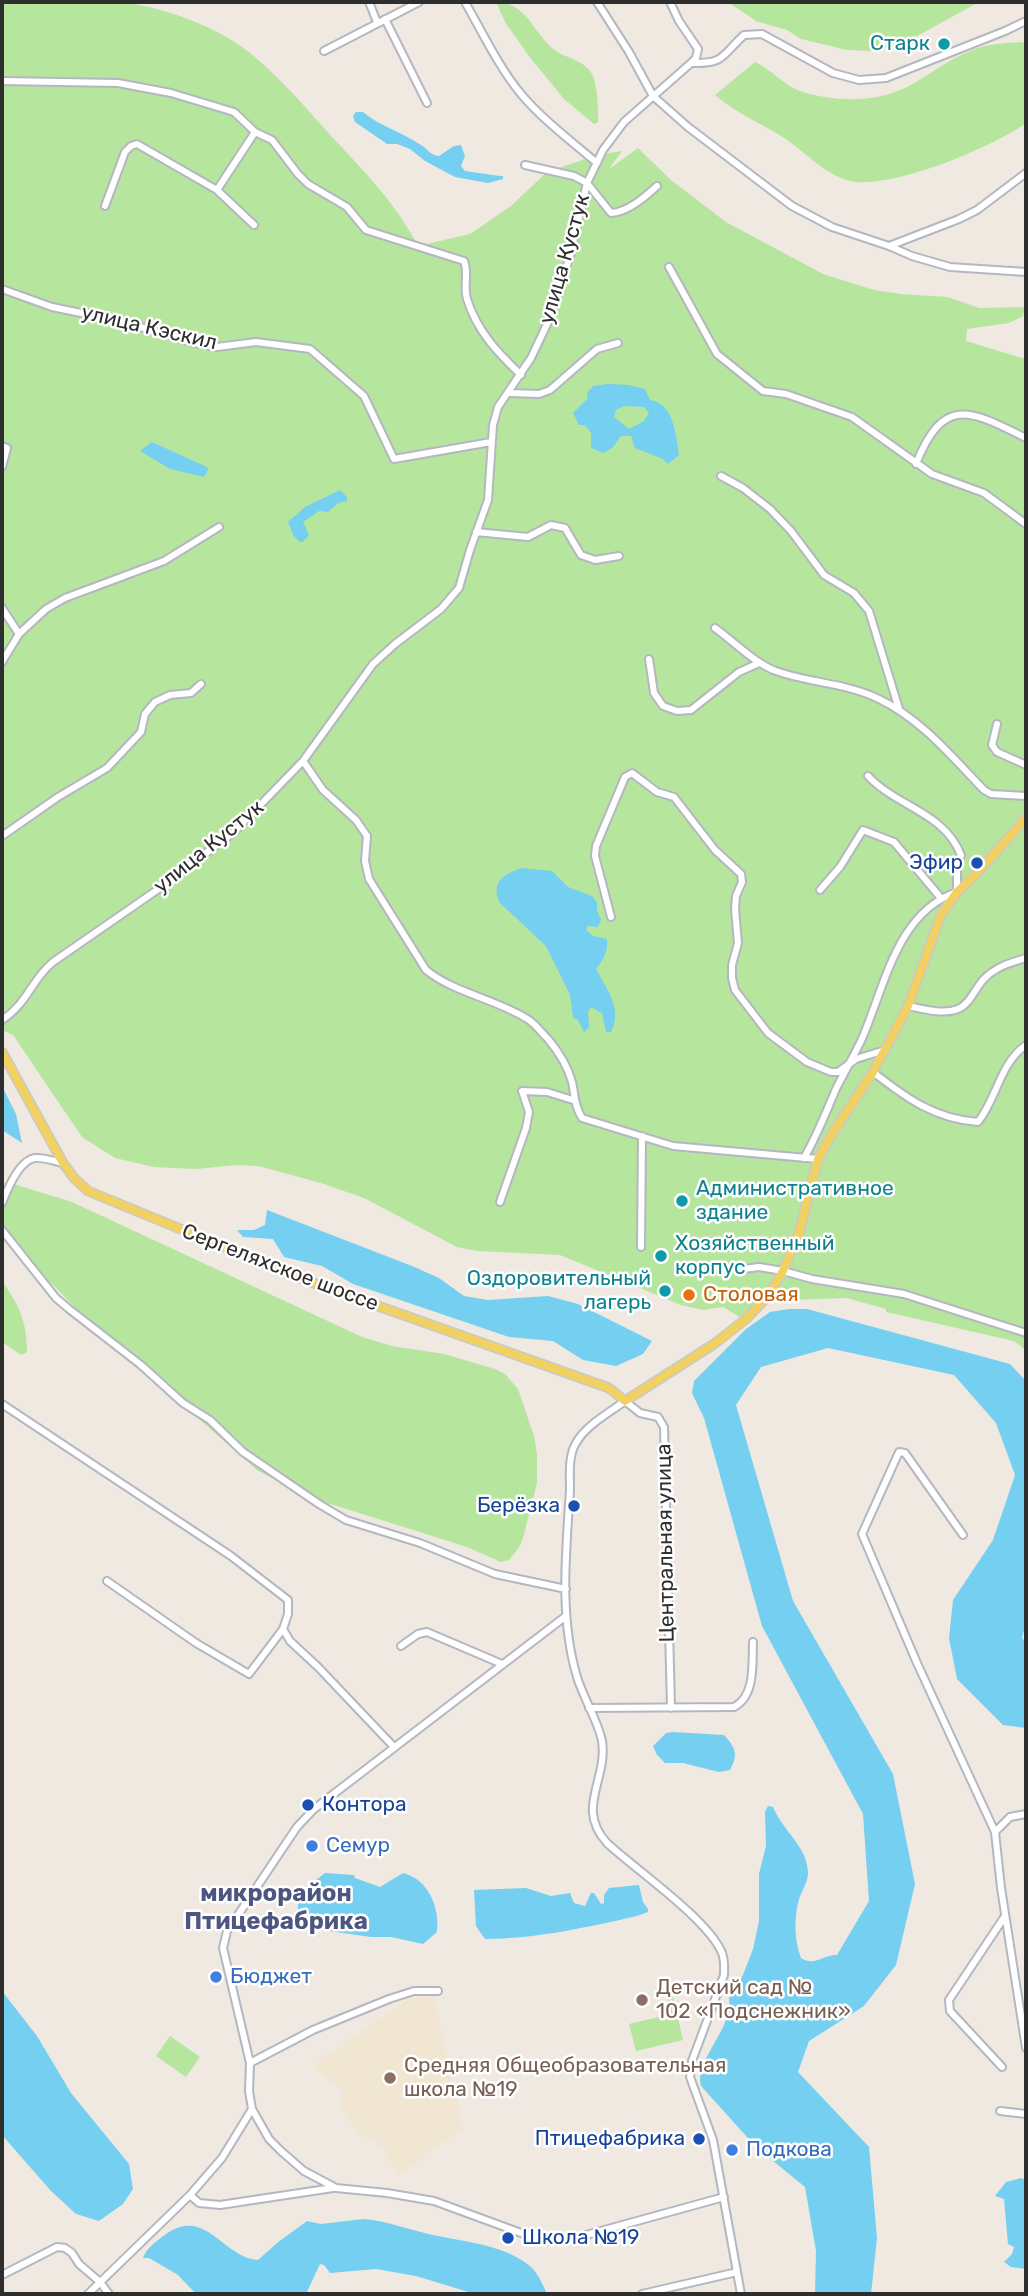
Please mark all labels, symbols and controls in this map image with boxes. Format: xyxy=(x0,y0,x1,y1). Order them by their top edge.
place label: Старк xyxy=(870,31,930,57)
marker: Старк xyxy=(936,36,952,52)
street label: улица Кустук xyxy=(534,191,596,327)
street label: улица Кэскил xyxy=(79,300,219,356)
street label: улица Кустук xyxy=(149,795,269,899)
place label: Эфир xyxy=(909,850,963,876)
marker: Эфир xyxy=(969,855,985,871)
place label: Административное здание xyxy=(696,1176,894,1226)
marker: Административное здание xyxy=(674,1193,690,1209)
street label: Сергеляхское шоссе xyxy=(178,1219,382,1317)
place label: Хозяйственный корпус xyxy=(675,1231,834,1281)
marker: Хозяйственный корпус xyxy=(653,1248,669,1264)
place label: Оздоровительный лагерь xyxy=(467,1266,651,1316)
place label: Столовая xyxy=(703,1282,799,1308)
marker: Оздоровительный лагерь xyxy=(657,1283,673,1299)
marker: Столовая xyxy=(681,1287,697,1303)
street label: Центральная улица xyxy=(652,1443,680,1643)
place label: Берёзка xyxy=(477,1493,560,1519)
marker: Берёзка xyxy=(566,1498,582,1514)
place label: Контора xyxy=(322,1792,407,1818)
marker: Контора xyxy=(300,1797,316,1813)
place label: Семур xyxy=(326,1833,390,1859)
marker: Семур xyxy=(304,1838,320,1854)
district label: микрорайон Птицефабрика xyxy=(184,1880,368,1936)
place label: Бюджет xyxy=(230,1964,312,1990)
marker: Бюджет xyxy=(208,1969,224,1985)
place label: Детский сад № 102 «Подснежник» xyxy=(656,1975,851,2025)
marker: Детский сад № 102 «Подснежник» xyxy=(634,1992,650,2008)
place label: Средняя Общеобразовательная школа №19 xyxy=(404,2053,726,2103)
marker: Средняя Общеобразовательная школа №19 xyxy=(382,2070,398,2086)
place label: Птицефабрика xyxy=(535,2126,685,2152)
marker: Птицефабрика xyxy=(691,2131,707,2147)
place label: Подкова xyxy=(746,2137,832,2163)
marker: Подкова xyxy=(724,2142,740,2158)
place label: Школа №19 xyxy=(522,2225,639,2251)
marker: Школа №19 xyxy=(500,2230,516,2246)

